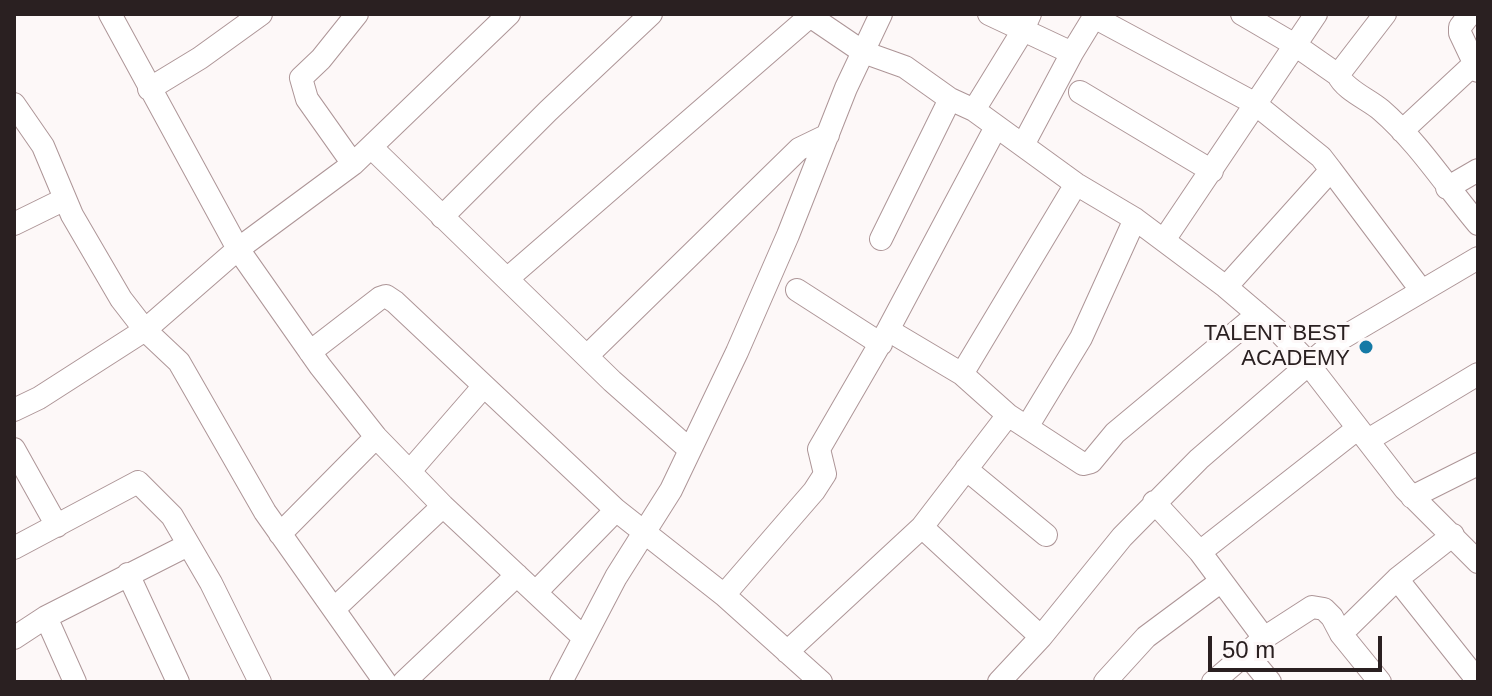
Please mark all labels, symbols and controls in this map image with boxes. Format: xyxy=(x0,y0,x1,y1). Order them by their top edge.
place label: TALENT BEST ACADEMY xyxy=(1204,321,1350,372)
marker: TALENT BEST ACADEMY xyxy=(1357,338,1375,356)
scale bar xyxy=(1212,620,1386,670)
text: 50 m xyxy=(1222,636,1275,663)

